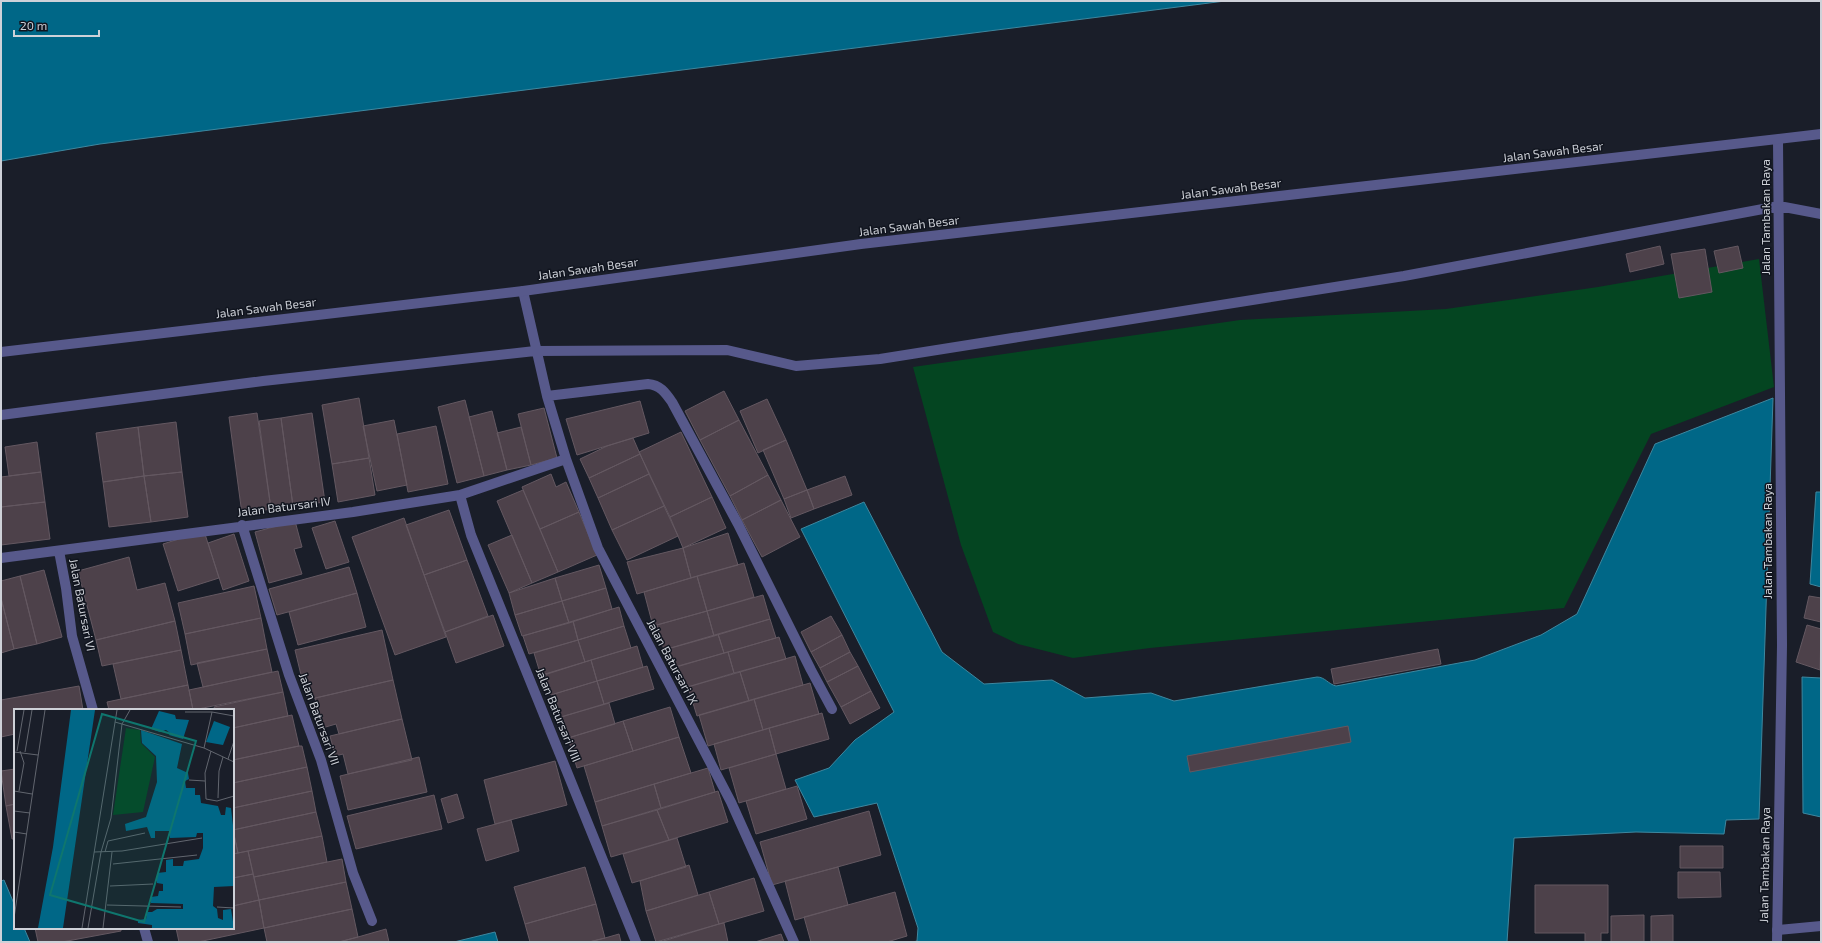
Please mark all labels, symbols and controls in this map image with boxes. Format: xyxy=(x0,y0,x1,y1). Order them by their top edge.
scale bar xyxy=(14,12,99,38)
text: 20 m xyxy=(20,18,47,32)
street label: Jalan Sawah Besar xyxy=(1502,138,1604,164)
street label: Jalan Tambakan Raya xyxy=(1758,159,1772,275)
street label: Jalan Sawah Besar xyxy=(1180,175,1282,201)
street label: Jalan Sawah Besar xyxy=(858,212,960,238)
street label: Jalan Sawah Besar xyxy=(537,254,639,282)
street label: Jalan Sawah Besar xyxy=(215,294,317,320)
street label: Jalan Tambakan Raya xyxy=(1760,483,1774,599)
street label: Jalan Batursari IV xyxy=(236,493,332,519)
street label: Jalan Batursari VI xyxy=(67,557,99,652)
street label: Jalan Batursari IX xyxy=(645,617,702,707)
street label: Jalan Batursari VIII xyxy=(534,665,584,764)
street label: Jalan Batursari VII xyxy=(297,671,343,767)
inset map xyxy=(14,709,234,929)
street label: Jalan Tambakan Raya xyxy=(1756,807,1772,923)

